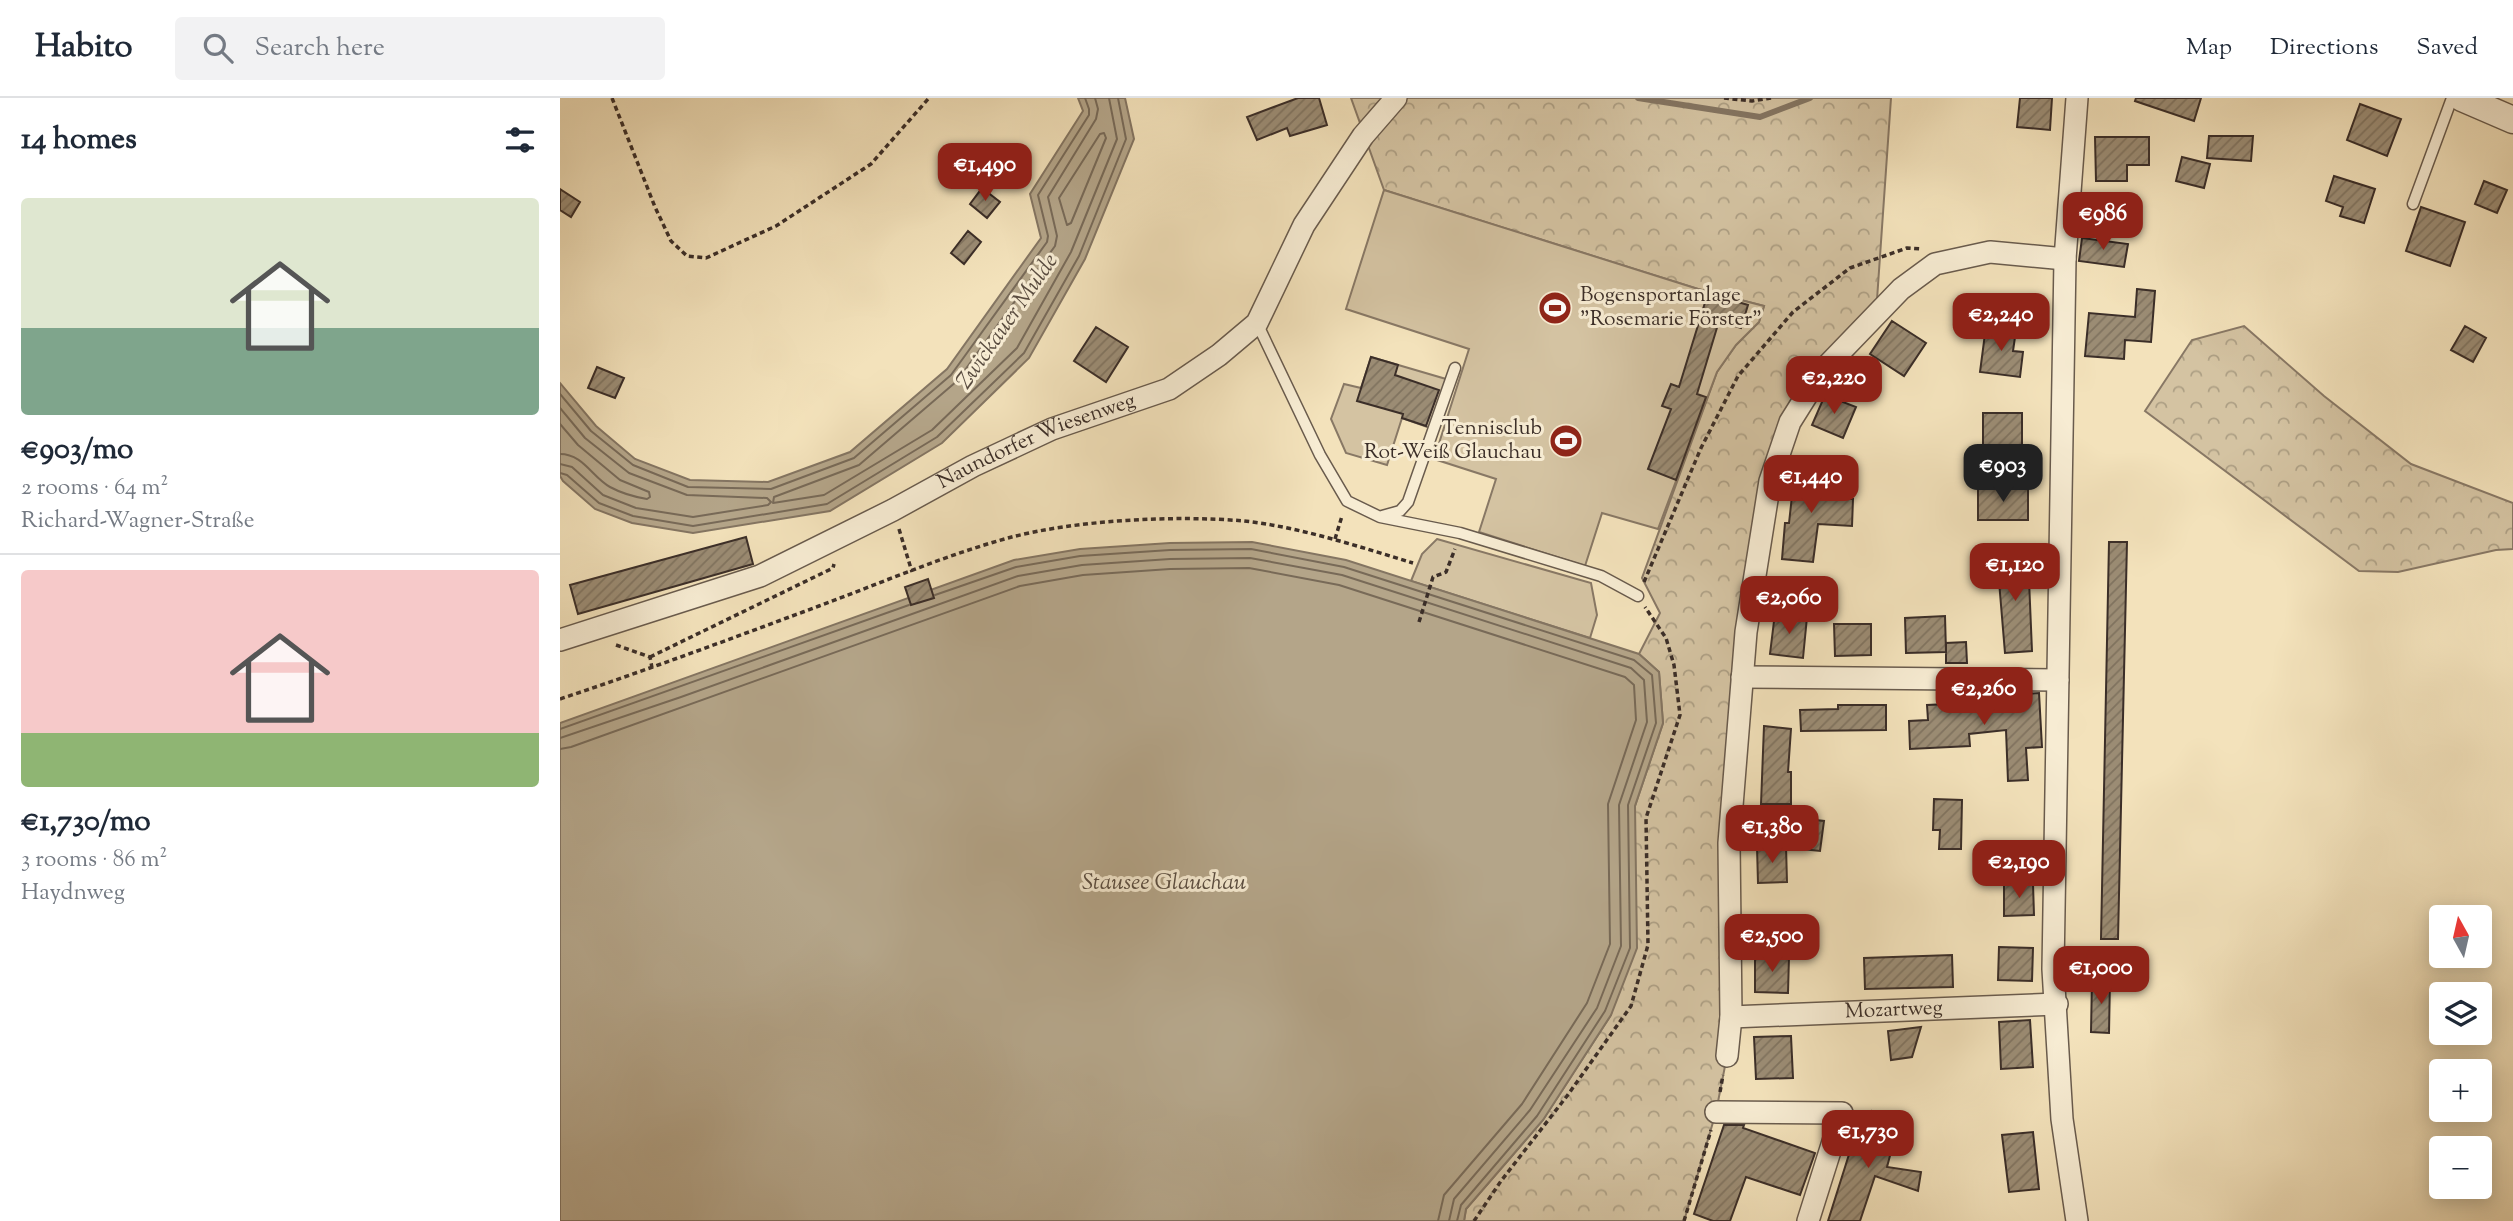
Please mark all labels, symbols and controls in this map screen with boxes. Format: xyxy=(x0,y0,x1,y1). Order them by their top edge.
search box xyxy=(175,17,665,80)
text: Habito xyxy=(35,24,133,72)
icon: search xyxy=(199,29,237,67)
text: Search here xyxy=(255,30,385,67)
text: Map xyxy=(2186,31,2232,65)
text: Directions xyxy=(2270,31,2378,65)
text: Saved xyxy=(2416,31,2478,65)
text: 14 homes xyxy=(21,119,137,162)
icon: filters xyxy=(501,121,539,159)
pin: €1,490 xyxy=(928,144,1042,203)
text: €1,490 xyxy=(954,149,1016,182)
pin: €986 xyxy=(2062,192,2144,252)
text: €986 xyxy=(2079,198,2127,231)
icon: home xyxy=(217,243,343,369)
water label: Zwickauer Mulde xyxy=(949,247,1067,397)
place label: Bogensportanlage "Rosemarie Förster" xyxy=(1580,281,1762,335)
sports icon: Bogensportanlage "Rosemarie Förster" xyxy=(1536,289,1574,327)
pin: €2,240 xyxy=(1944,294,2058,353)
text: €2,240 xyxy=(1969,299,2033,332)
pin: €2,220 xyxy=(1777,356,1891,416)
text: €2,220 xyxy=(1802,362,1866,395)
street label: Naundorfer Wiesenweg xyxy=(932,386,1140,498)
place label: Tennisclub Rot-Weiß Glauchau xyxy=(1364,414,1542,468)
sports icon: Tennisclub Rot-Weiß Glauchau xyxy=(1547,422,1585,460)
text: €903/mo xyxy=(21,429,133,472)
pin: €903 xyxy=(1962,444,2044,504)
text: €903 xyxy=(1980,450,2026,483)
pin: €1,440 xyxy=(1754,456,1868,515)
text: €1,440 xyxy=(1780,461,1842,494)
text: 2 rooms · 64 m² xyxy=(21,472,168,505)
text: Richard-Wagner-Straße xyxy=(21,505,254,538)
pin: €1,120 xyxy=(1958,544,2072,603)
text: €1,120 xyxy=(1986,549,2044,582)
pin: €2,060 xyxy=(1732,576,1846,636)
text: €2,060 xyxy=(1756,582,1822,615)
icon: home xyxy=(217,615,343,741)
pin: €2,260 xyxy=(1927,668,2041,727)
text: €2,260 xyxy=(1952,673,2016,706)
text: €1,730/mo xyxy=(21,801,151,844)
pin: €1,380 xyxy=(1715,806,1829,865)
text: €1,380 xyxy=(1742,811,1802,844)
pin: €2,190 xyxy=(1962,840,2076,900)
text: 3 rooms · 86 m² xyxy=(21,844,167,877)
text: €2,190 xyxy=(1988,846,2050,879)
water label: Stausee Glauchau xyxy=(1082,867,1246,900)
text: Haydnweg xyxy=(21,877,125,910)
north arrow xyxy=(2429,905,2492,968)
map controls xyxy=(2429,905,2492,1199)
pin: €2,500 xyxy=(1715,914,1829,974)
text: €2,500 xyxy=(1740,920,1804,953)
pin: €1,000 xyxy=(2044,946,2158,1006)
text: €1,000 xyxy=(2069,952,2133,985)
button: layers xyxy=(2429,982,2492,1045)
street label: Mozartweg xyxy=(1844,994,1943,1027)
button: + xyxy=(2429,1059,2492,1122)
pin: €1,730 xyxy=(1811,1110,1925,1170)
text: €1,730 xyxy=(1838,1116,1898,1149)
button: − xyxy=(2429,1136,2492,1199)

